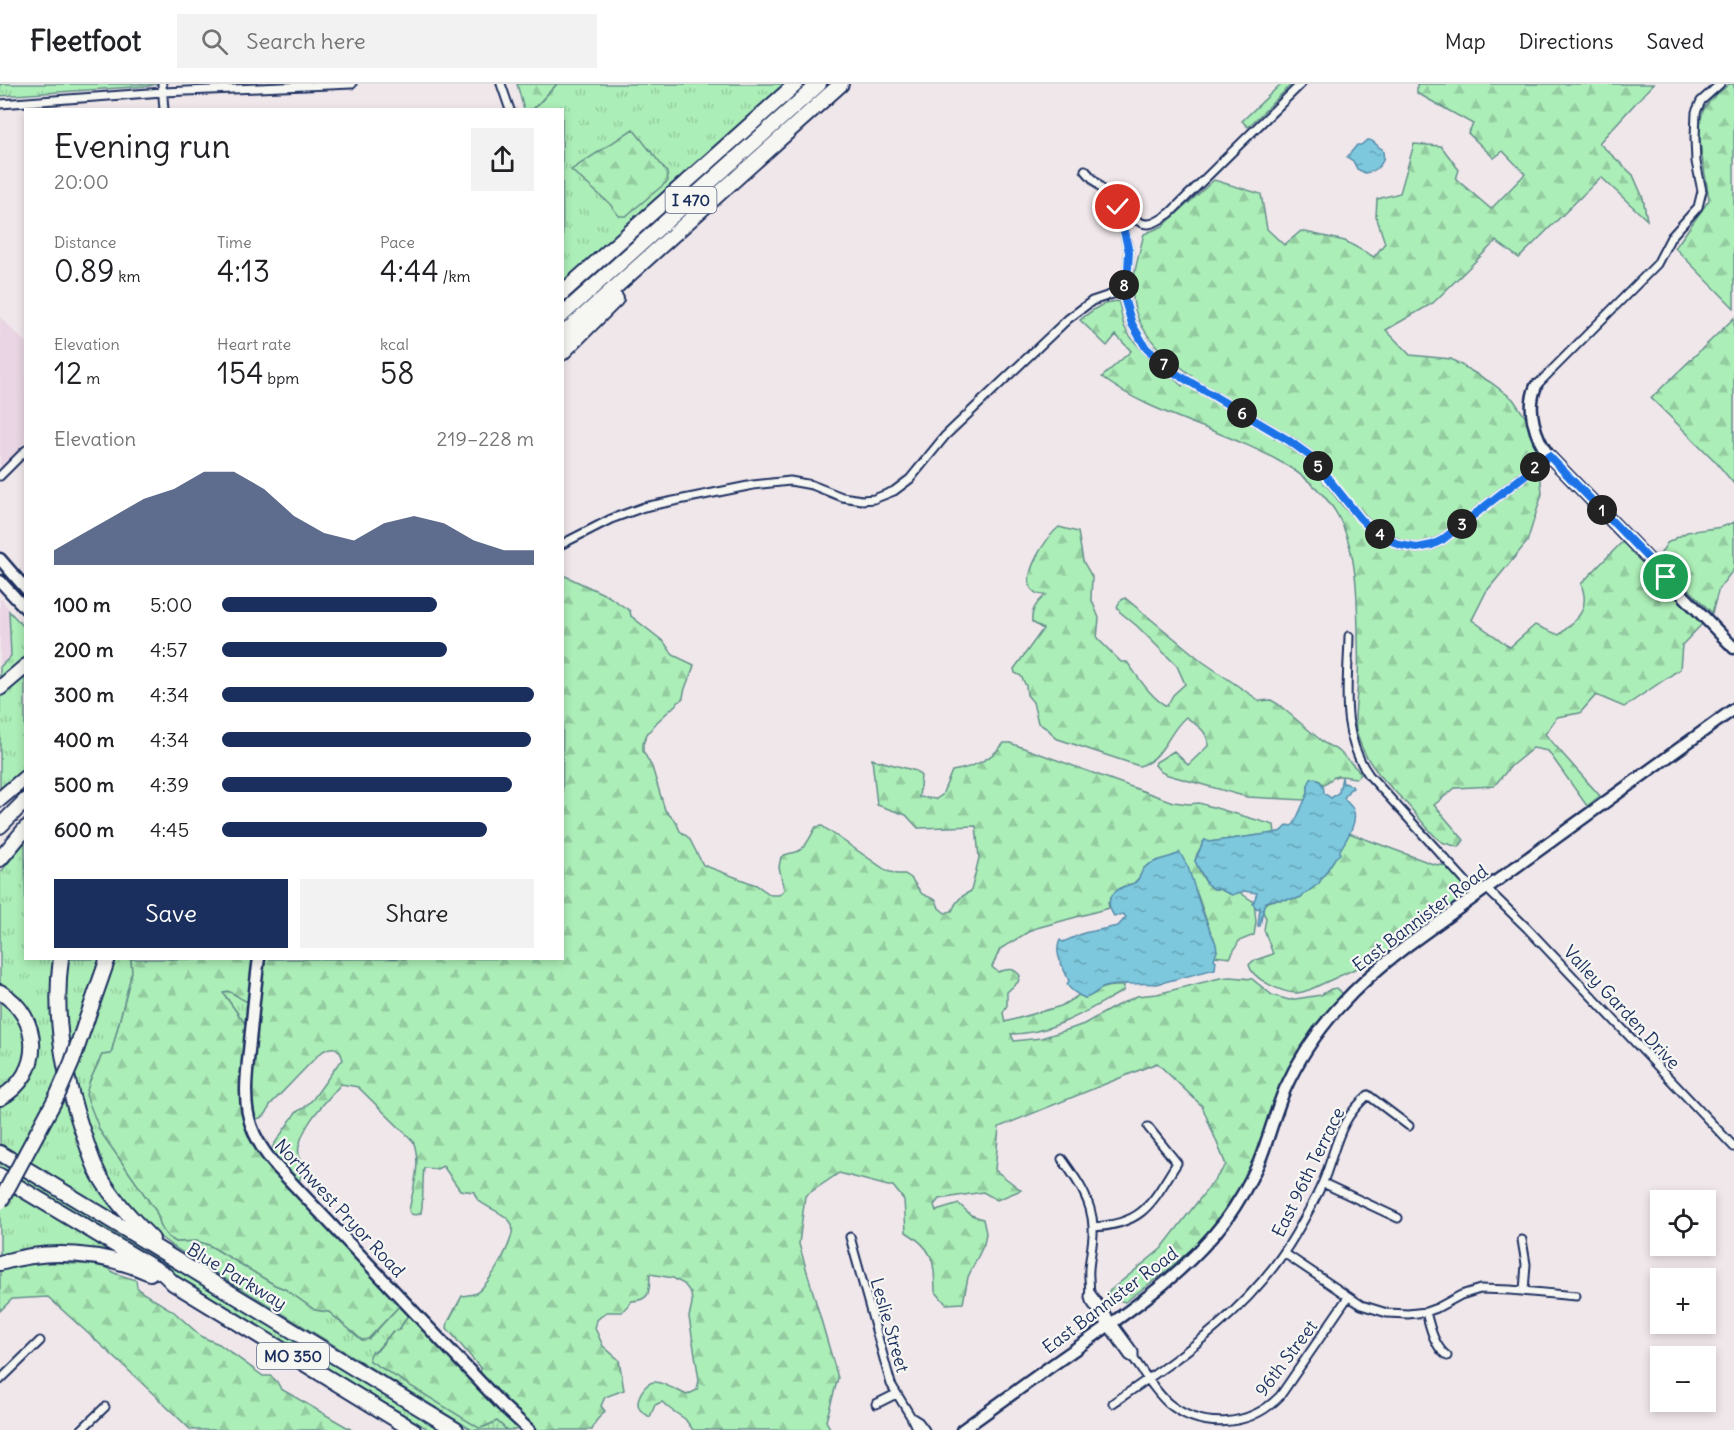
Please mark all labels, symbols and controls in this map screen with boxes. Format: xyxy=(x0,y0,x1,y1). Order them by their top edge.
search box xyxy=(177,14,597,68)
text: Fleetfoot xyxy=(30,23,141,59)
icon: search xyxy=(198,25,231,58)
text: Search here xyxy=(246,27,366,55)
text: Map xyxy=(1445,28,1486,55)
text: Directions xyxy=(1519,28,1613,55)
text: Saved xyxy=(1646,28,1704,55)
text: Evening run xyxy=(54,125,230,167)
button: share xyxy=(471,128,534,191)
text: 20:00 xyxy=(54,169,109,194)
pin xyxy=(1092,181,1143,232)
road number: I 470 xyxy=(666,187,716,213)
icon: check xyxy=(1101,190,1134,223)
text: Distance xyxy=(54,232,116,252)
text: Time xyxy=(217,232,252,252)
text: Pace xyxy=(380,232,415,252)
text: 0.89 xyxy=(54,252,114,290)
text: 4:13 xyxy=(217,252,270,290)
text: 4:44 xyxy=(380,252,439,290)
text: km xyxy=(114,266,141,286)
text: /km xyxy=(439,266,471,286)
pin: 8 xyxy=(1109,270,1139,300)
text: 8 xyxy=(1119,275,1129,295)
text: Elevation xyxy=(54,334,120,354)
text: Heart rate xyxy=(217,334,291,354)
text: kcal xyxy=(380,334,409,354)
pin: 7 xyxy=(1149,349,1179,379)
text: 12 xyxy=(54,354,82,392)
text: 154 xyxy=(217,354,264,392)
text: 58 xyxy=(380,354,415,392)
text: 7 xyxy=(1160,354,1168,374)
text: m xyxy=(82,368,100,388)
text: bpm xyxy=(264,368,299,388)
pin: 6 xyxy=(1227,398,1257,428)
text: 6 xyxy=(1237,403,1247,423)
text: Elevation xyxy=(54,426,136,451)
text: 219–228 m xyxy=(437,426,534,451)
pin: 5 xyxy=(1303,451,1333,481)
pin: 2 xyxy=(1520,452,1550,482)
text: 5 xyxy=(1313,456,1323,476)
text: 2 xyxy=(1531,457,1539,477)
pin: 1 xyxy=(1587,495,1617,525)
text: 1 xyxy=(1599,500,1605,520)
pin: 3 xyxy=(1447,509,1477,539)
text: 3 xyxy=(1457,514,1467,534)
pin: 4 xyxy=(1365,519,1395,549)
text: 4 xyxy=(1375,524,1385,544)
pin xyxy=(1640,551,1691,602)
icon: arrive xyxy=(1649,560,1682,593)
text: 100 m xyxy=(54,592,111,617)
text: 5:00 xyxy=(150,592,192,617)
text: 200 m xyxy=(54,637,114,662)
text: 4:57 xyxy=(150,637,187,662)
text: 300 m xyxy=(54,682,114,707)
text: 4:34 xyxy=(150,682,189,707)
text: 400 m xyxy=(54,727,114,752)
text: 4:34 xyxy=(150,727,189,752)
text: 500 m xyxy=(54,772,114,797)
text: 4:39 xyxy=(150,772,189,797)
text: 600 m xyxy=(54,817,114,842)
text: 4:45 xyxy=(150,817,189,842)
street label: East Bannister Road xyxy=(1348,859,1493,976)
button: Save xyxy=(54,879,288,948)
button: Share xyxy=(300,879,534,948)
street label: Valley Garden Drive xyxy=(1559,940,1685,1074)
street label: East 96th Terrace xyxy=(1267,1103,1349,1241)
street label: Northwest Pryor Road xyxy=(270,1134,410,1282)
map controls xyxy=(1650,1190,1716,1412)
button: locate xyxy=(1650,1190,1716,1256)
street label: Blue Parkway xyxy=(183,1237,291,1315)
street label: East Bannister Road xyxy=(1038,1241,1183,1358)
button: + xyxy=(1650,1268,1716,1334)
street label: Leslie Street xyxy=(866,1275,914,1375)
street label: 96th Street xyxy=(1250,1315,1322,1401)
road number: MO 350 xyxy=(257,1343,329,1369)
button: − xyxy=(1650,1346,1716,1412)

